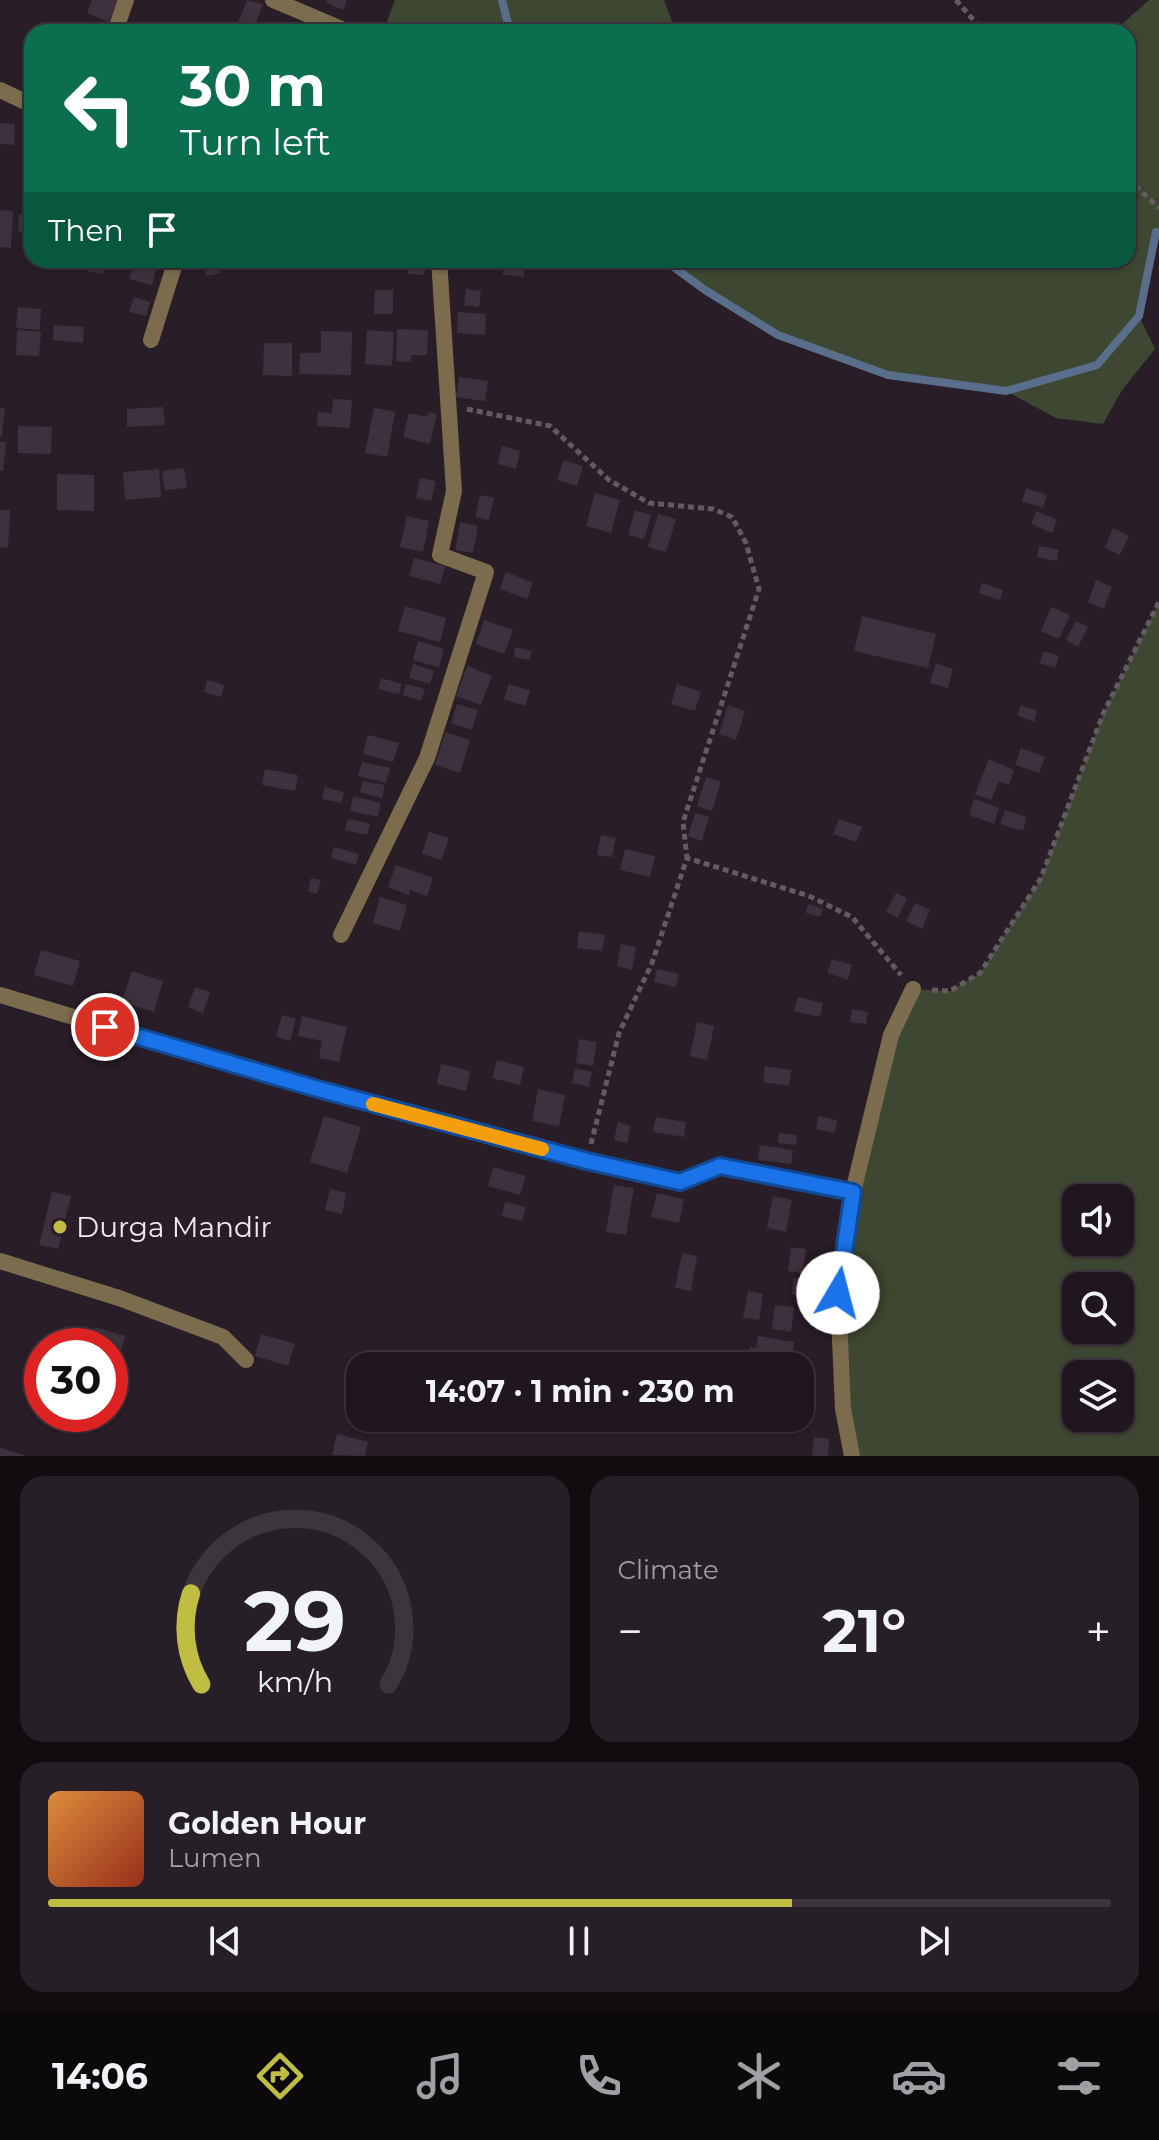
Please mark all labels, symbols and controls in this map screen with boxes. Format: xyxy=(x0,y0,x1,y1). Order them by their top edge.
text: 30 m xyxy=(180,52,326,120)
icon: left xyxy=(48,56,152,160)
text: Turn left xyxy=(180,120,331,164)
icon: arrive xyxy=(140,208,184,252)
text: Then xyxy=(48,212,124,249)
pin xyxy=(71,993,139,1061)
icon: arrive xyxy=(83,1005,127,1049)
map controls xyxy=(1062,1184,1134,1432)
button: sound xyxy=(1062,1184,1134,1256)
place label: Durga Mandir xyxy=(76,1210,272,1244)
marker: Durga Mandir xyxy=(51,1218,69,1236)
position arrow xyxy=(796,1251,880,1335)
button: search xyxy=(1062,1272,1134,1344)
speed limit sign: 30 xyxy=(24,1328,128,1432)
button: layers xyxy=(1062,1360,1134,1432)
text: 14:07 · 1 min · 230 m xyxy=(426,1373,734,1410)
text: Climate xyxy=(618,1554,719,1586)
text: 29 xyxy=(244,1570,346,1672)
text: 21° xyxy=(822,1594,906,1667)
text: − xyxy=(618,1604,643,1658)
text: + xyxy=(1086,1604,1111,1658)
text: km/h xyxy=(257,1664,333,1699)
text: Golden Hour xyxy=(168,1805,366,1842)
text: Lumen xyxy=(168,1842,261,1874)
icon: previous xyxy=(203,1919,247,1963)
icon: pause xyxy=(557,1919,601,1963)
icon: next xyxy=(912,1919,956,1963)
icon: directions xyxy=(252,2048,308,2104)
icon: music xyxy=(412,2048,468,2104)
icon: phone xyxy=(571,2048,627,2104)
icon: climate xyxy=(731,2048,787,2104)
icon: car xyxy=(891,2048,947,2104)
icon: filters xyxy=(1051,2048,1107,2104)
text: 14:06 xyxy=(52,2054,148,2098)

